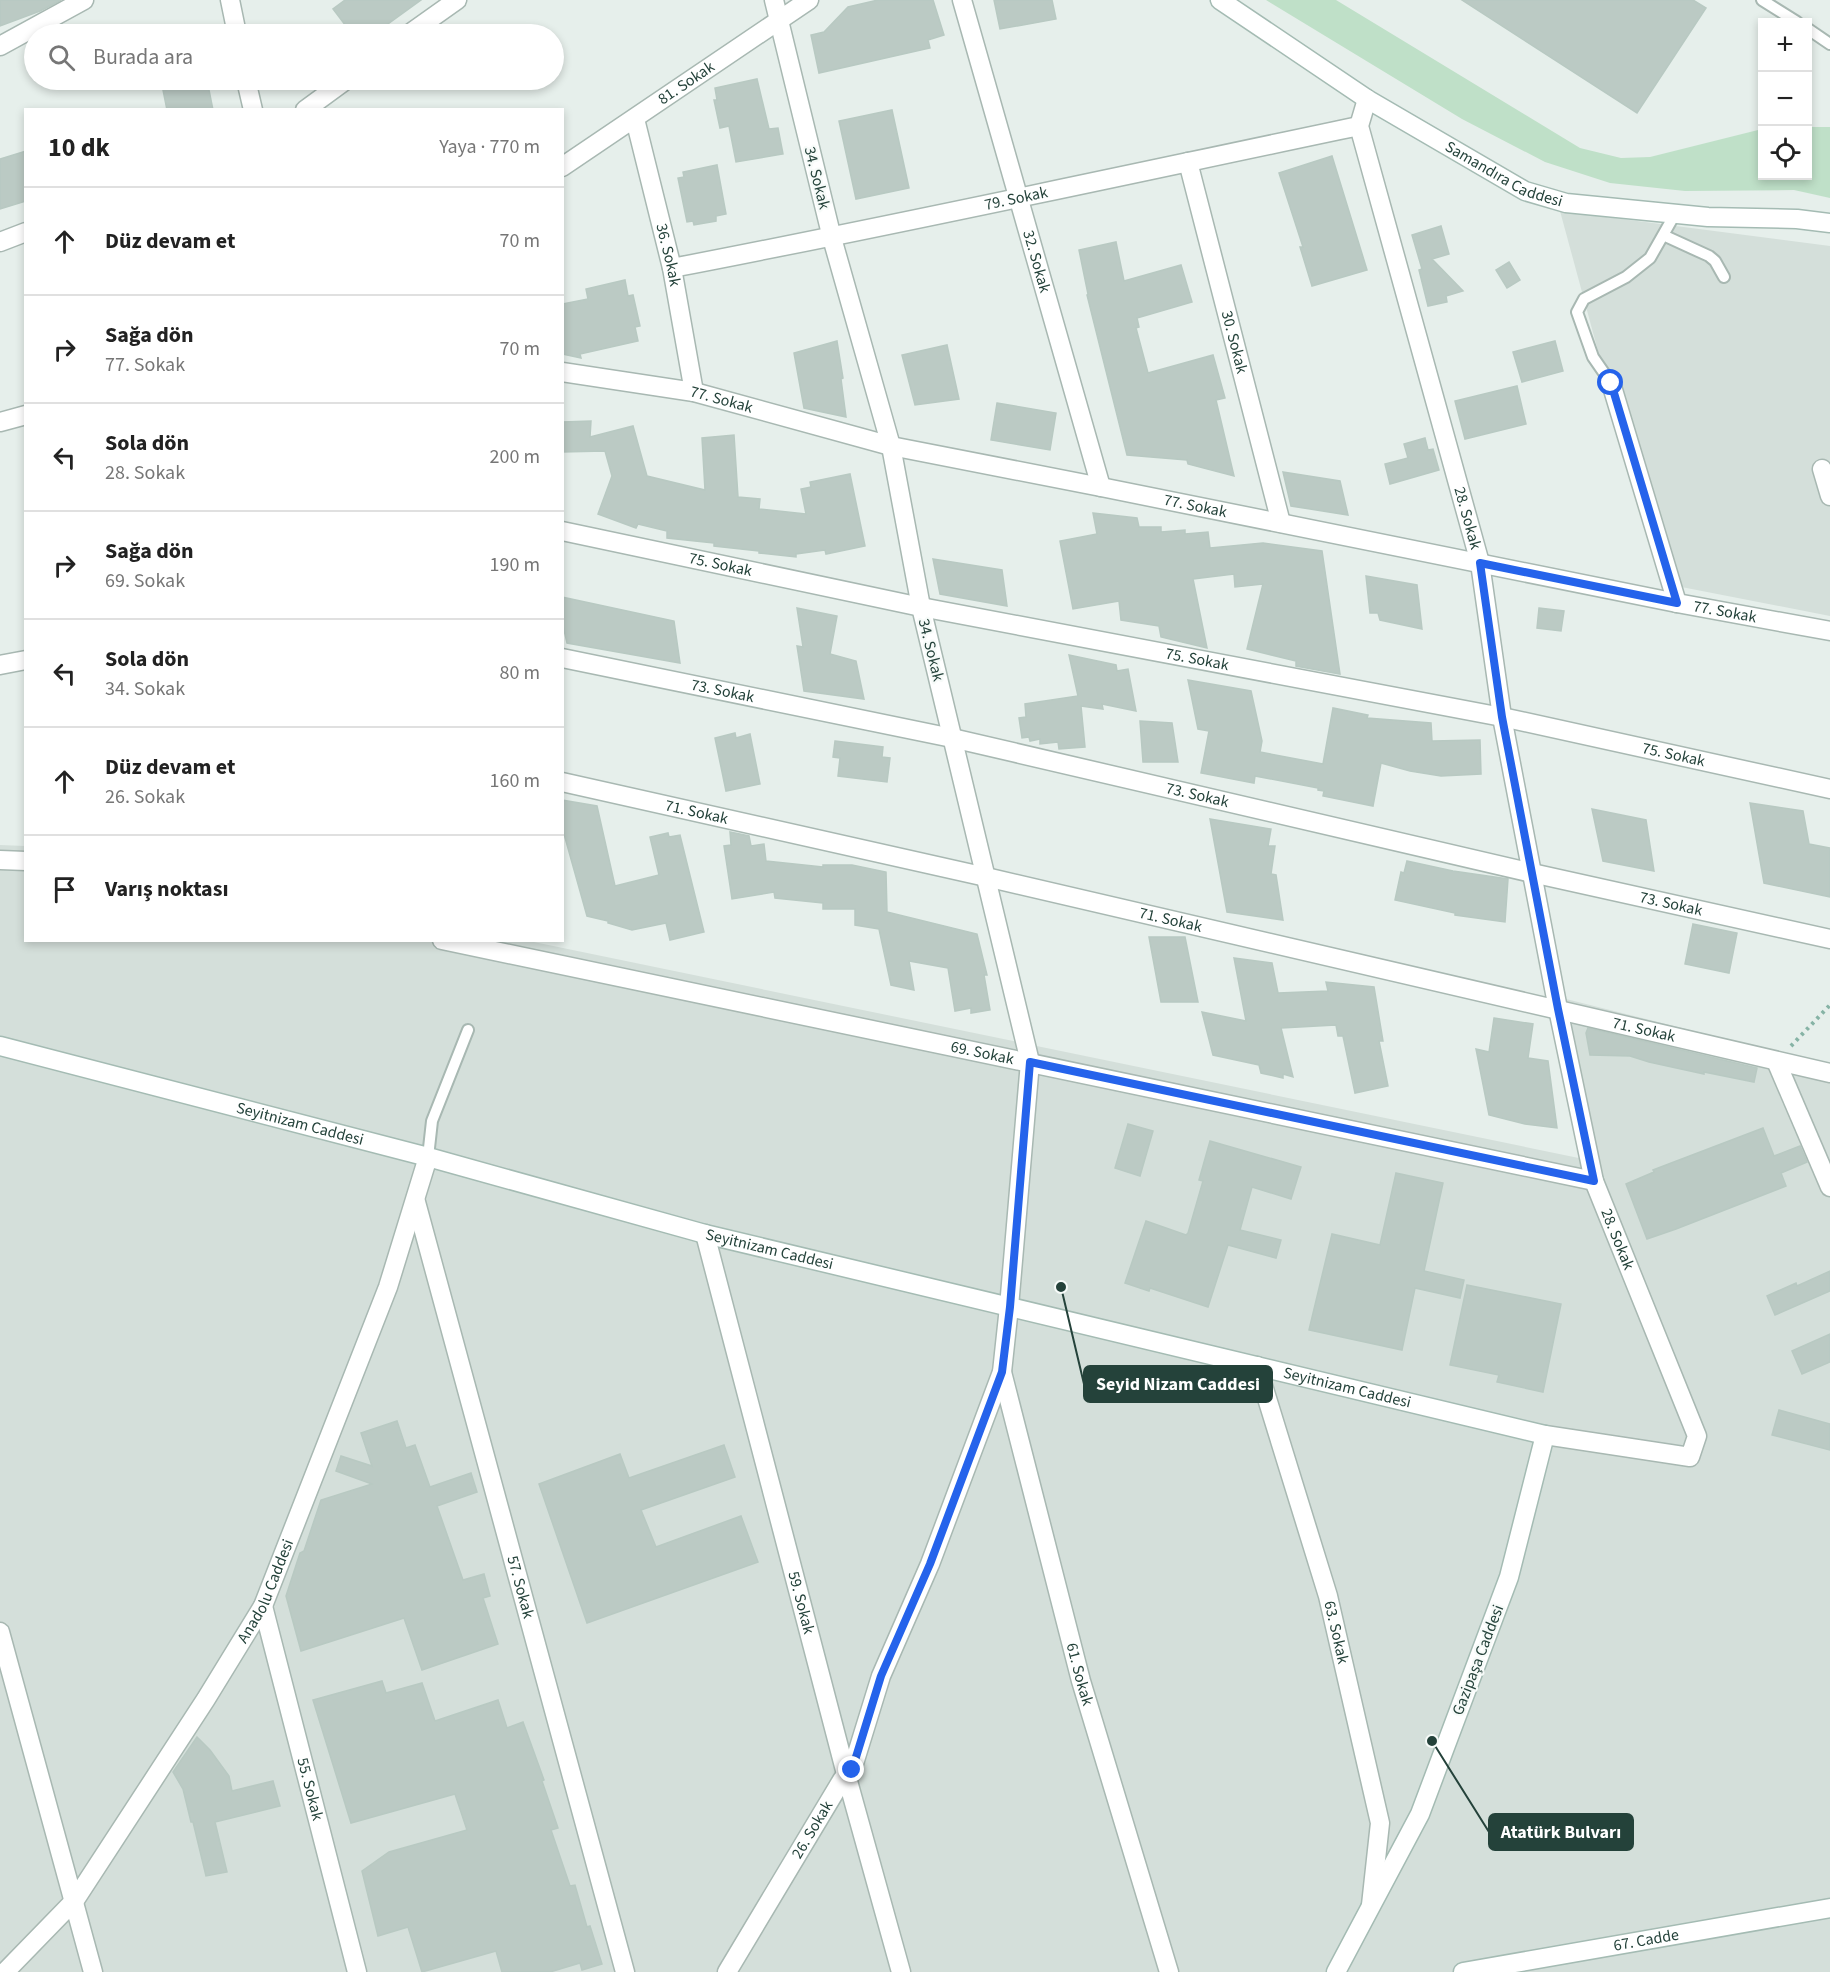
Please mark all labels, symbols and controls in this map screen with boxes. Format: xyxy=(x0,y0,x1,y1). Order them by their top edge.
map controls xyxy=(1758,18,1812,180)
button: + xyxy=(1758,18,1812,72)
search box xyxy=(24,24,564,90)
icon: search xyxy=(45,41,78,74)
text: Burada ara xyxy=(93,41,193,73)
street label: 81. Sokak xyxy=(654,56,719,110)
button: − xyxy=(1758,72,1812,126)
button: locate xyxy=(1758,126,1812,180)
text: 10 dk xyxy=(48,129,110,166)
text: Yaya · 770 m xyxy=(439,133,540,161)
street label: Samandıra Caddesi xyxy=(1441,136,1565,212)
street label: 34. Sokak xyxy=(799,144,835,212)
street label: 79. Sokak xyxy=(982,181,1050,216)
street label: 36. Sokak xyxy=(650,221,686,288)
icon: ahead xyxy=(48,225,81,258)
text: Düz devam et xyxy=(105,225,235,257)
text: 70 m xyxy=(500,227,540,255)
street label: 32. Sokak xyxy=(1017,228,1056,295)
street label: 30. Sokak xyxy=(1216,308,1253,376)
text: Sağa dön xyxy=(105,319,194,351)
icon: right xyxy=(48,333,81,366)
text: 70 m xyxy=(500,335,540,363)
text: 77. Sokak xyxy=(105,351,185,379)
route start xyxy=(1597,369,1623,395)
street label: 77. Sokak xyxy=(688,380,755,419)
text: Sola dön xyxy=(105,427,189,459)
icon: left xyxy=(48,441,81,474)
text: 200 m xyxy=(490,443,540,471)
text: 28. Sokak xyxy=(105,459,185,487)
street label: 28. Sokak xyxy=(1448,484,1487,552)
street label: 77. Sokak xyxy=(1162,489,1229,523)
text: Sağa dön xyxy=(105,535,194,567)
street label: 75. Sokak xyxy=(687,547,754,582)
icon: right xyxy=(48,549,81,582)
text: 190 m xyxy=(490,551,540,579)
text: 69. Sokak xyxy=(105,567,185,595)
street label: 77. Sokak xyxy=(1691,595,1758,628)
street label: 34. Sokak xyxy=(913,616,949,684)
text: Sola dön xyxy=(105,643,189,675)
street label: 75. Sokak xyxy=(1164,643,1231,676)
icon: left xyxy=(48,657,81,690)
text: 80 m xyxy=(500,659,540,687)
street label: 73. Sokak xyxy=(689,674,756,708)
text: 34. Sokak xyxy=(105,675,185,703)
street label: 75. Sokak xyxy=(1640,737,1707,772)
text: Düz devam et xyxy=(105,751,235,783)
icon: ahead xyxy=(48,765,81,798)
text: 160 m xyxy=(490,767,540,795)
street label: 73. Sokak xyxy=(1164,777,1231,813)
text: 26. Sokak xyxy=(105,783,185,811)
street label: 71. Sokak xyxy=(663,794,730,830)
icon: arrive xyxy=(48,873,81,906)
text: Varış noktası xyxy=(105,873,229,905)
street label: 73. Sokak xyxy=(1637,886,1705,921)
street label: 71. Sokak xyxy=(1137,902,1204,938)
street label: 71. Sokak xyxy=(1610,1012,1678,1048)
street label: 69. Sokak xyxy=(949,1036,1016,1070)
street label: Seyitnizam Caddesi xyxy=(234,1097,366,1151)
street label: 28. Sokak xyxy=(1595,1205,1640,1273)
street label: Seyitnizam Caddesi xyxy=(703,1224,836,1275)
street label: Seyitnizam Caddesi xyxy=(1281,1362,1413,1414)
callout: Seyid Nizam Caddesi xyxy=(1084,1366,1272,1402)
text: Seyid Nizam Caddesi xyxy=(1096,1372,1260,1397)
street label: Anadolu Caddesi xyxy=(232,1536,299,1647)
street label: 57. Sokak xyxy=(502,1553,540,1621)
street label: 59. Sokak xyxy=(783,1569,820,1637)
street label: 63. Sokak xyxy=(1318,1599,1354,1666)
street label: Gazipaşa Caddesi xyxy=(1447,1601,1509,1719)
street label: 61. Sokak xyxy=(1061,1641,1099,1708)
street label: 55. Sokak xyxy=(291,1755,329,1823)
route end xyxy=(838,1756,864,1782)
street label: 26. Sokak xyxy=(786,1796,838,1863)
callout: Atatürk Bulvarı xyxy=(1489,1814,1633,1850)
text: Atatürk Bulvarı xyxy=(1500,1820,1621,1845)
street label: 67. Cadde xyxy=(1612,1924,1681,1957)

